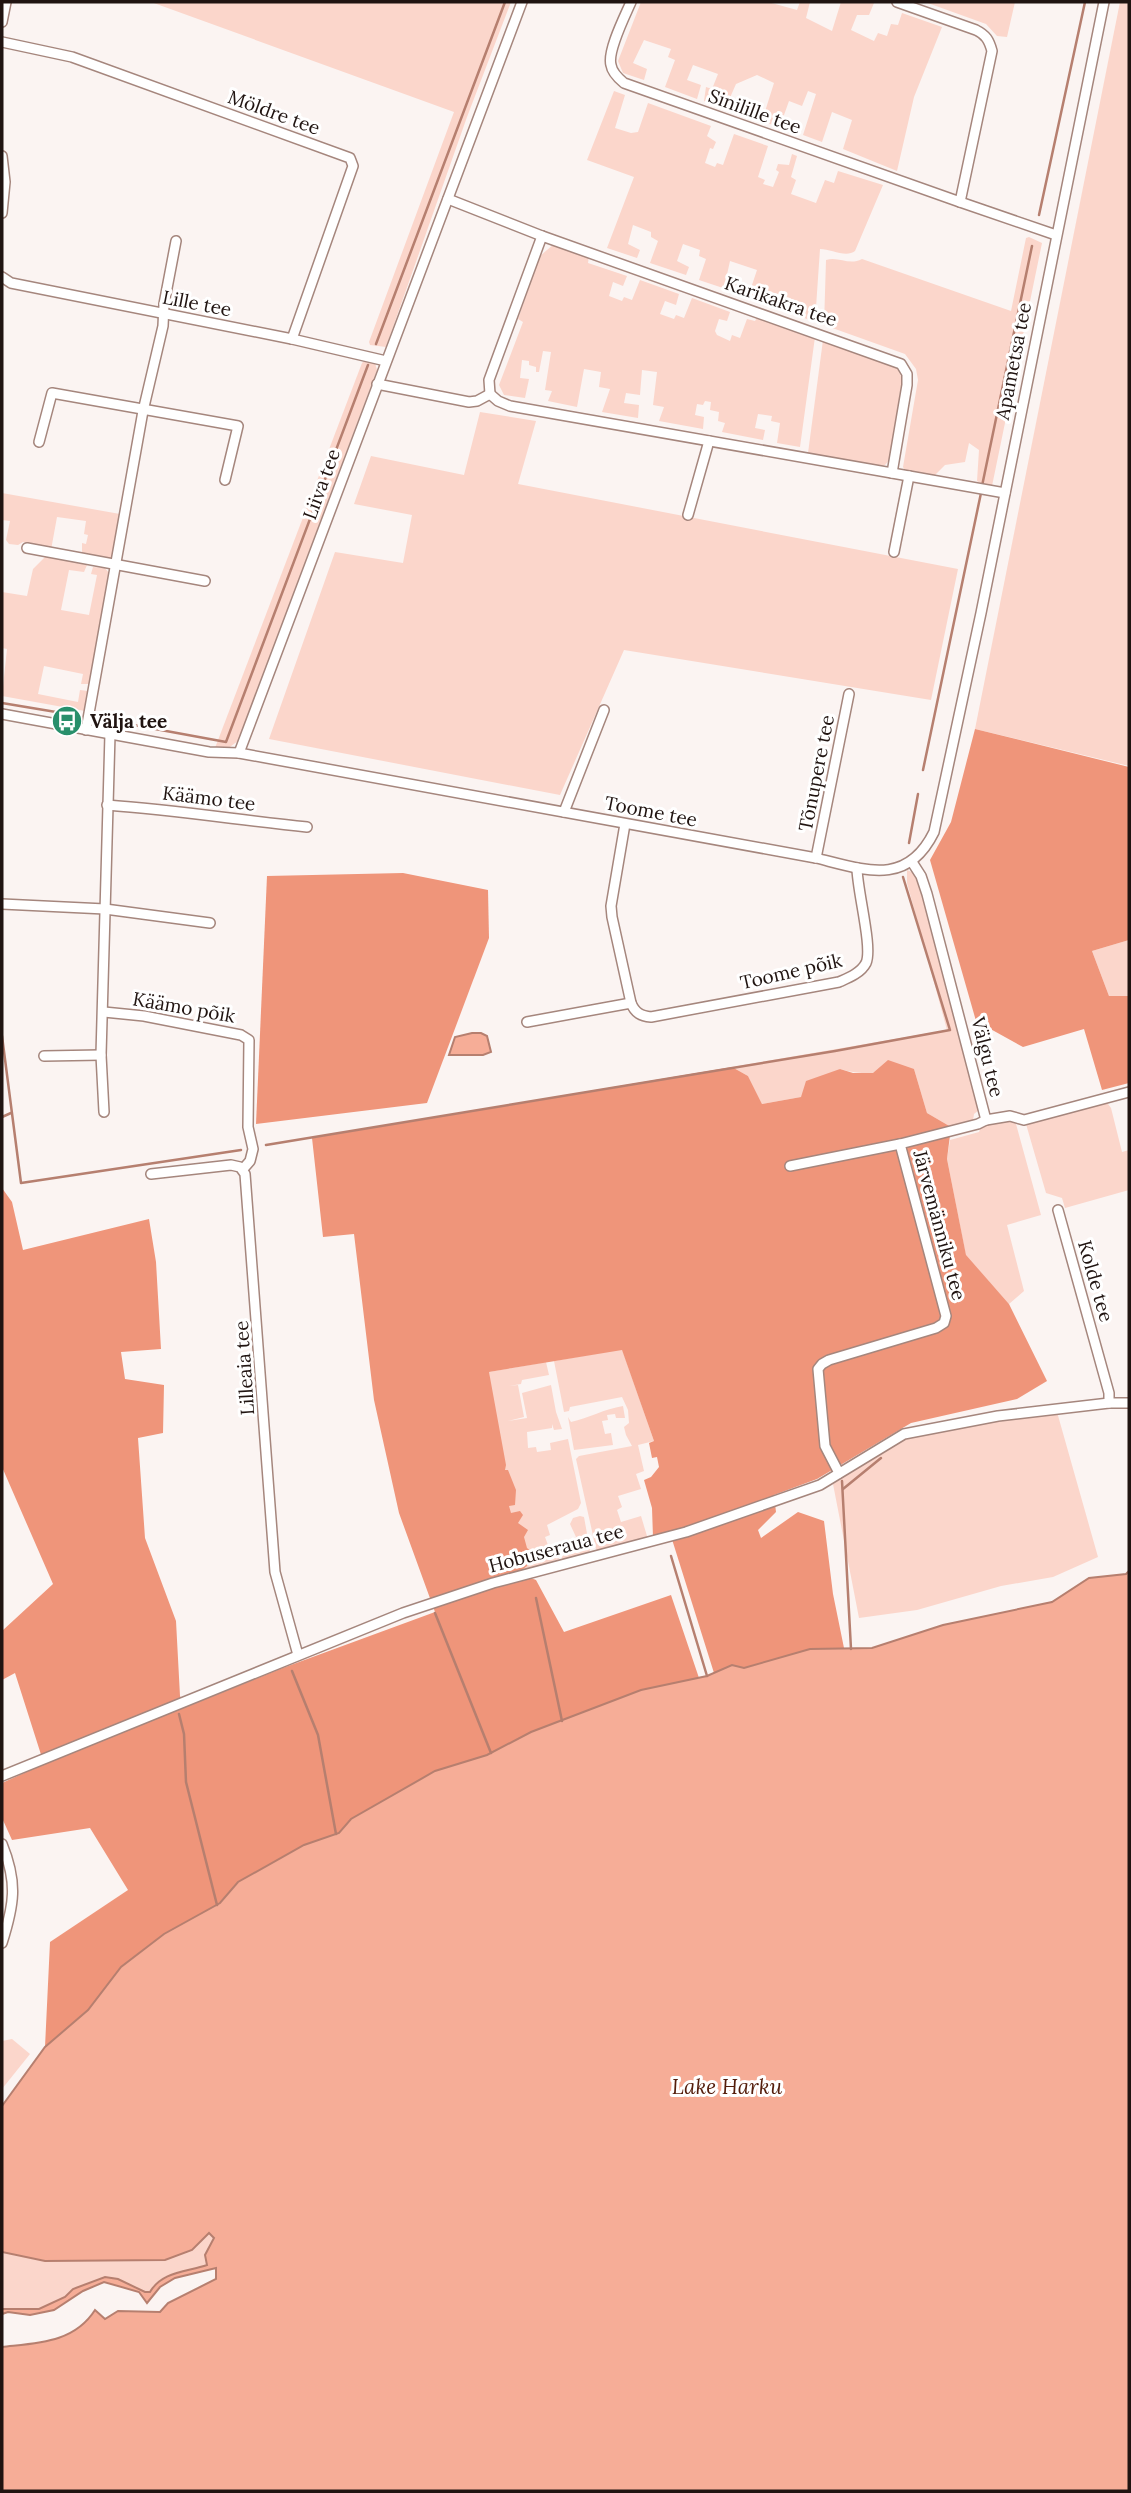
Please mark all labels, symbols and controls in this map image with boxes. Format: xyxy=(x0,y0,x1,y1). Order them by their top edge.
street label: Sinilille tee xyxy=(705,83,805,139)
street label: Möldre tee xyxy=(225,84,323,140)
street label: Karikakra tee xyxy=(722,271,840,331)
street label: Lille tee xyxy=(160,285,234,321)
street label: Apametsa tee xyxy=(990,300,1036,423)
street label: Liiva tee xyxy=(297,445,345,523)
bus stop icon: Välja tee xyxy=(50,704,84,738)
place label: Välja tee xyxy=(90,709,167,733)
street label: Tõnupere tee xyxy=(793,713,839,833)
street label: Käämo tee xyxy=(161,780,257,816)
street label: Toome tee xyxy=(603,790,699,832)
street label: Toome põik xyxy=(738,947,845,994)
street label: Käämo põik xyxy=(131,986,238,1028)
street label: Välgu tee xyxy=(966,1014,1010,1100)
street label: Järvemänniku tee xyxy=(908,1146,972,1303)
street label: Kolde tee xyxy=(1073,1238,1119,1324)
street label: Lilleaia tee xyxy=(229,1320,259,1416)
street label: Hobuseraua tee xyxy=(486,1518,626,1578)
water label: Lake Harku xyxy=(672,2073,783,2100)

